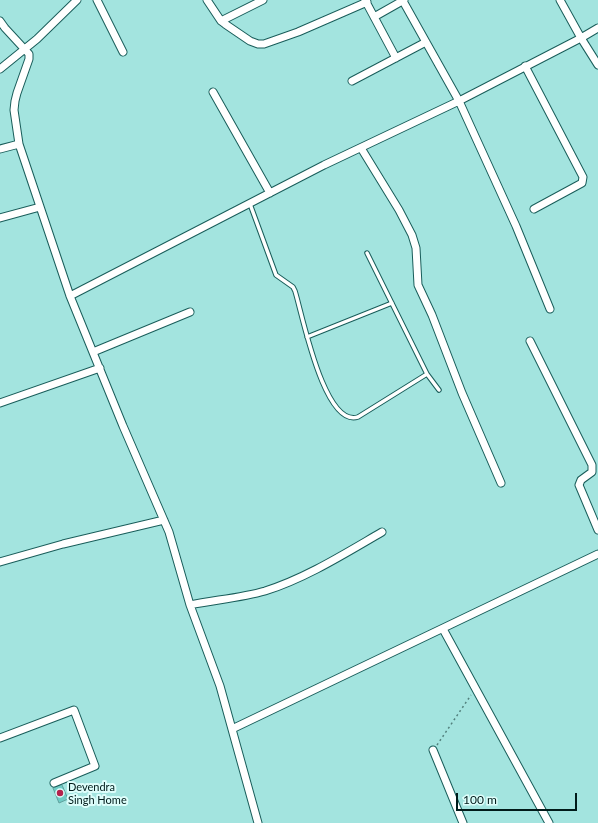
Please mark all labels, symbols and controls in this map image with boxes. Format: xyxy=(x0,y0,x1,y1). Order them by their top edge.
place label: Devendra Singh Home xyxy=(68,780,127,806)
scale bar xyxy=(458,785,579,811)
marker: Devendra Singh Home xyxy=(55,788,65,798)
text: 100 m xyxy=(463,792,497,807)

